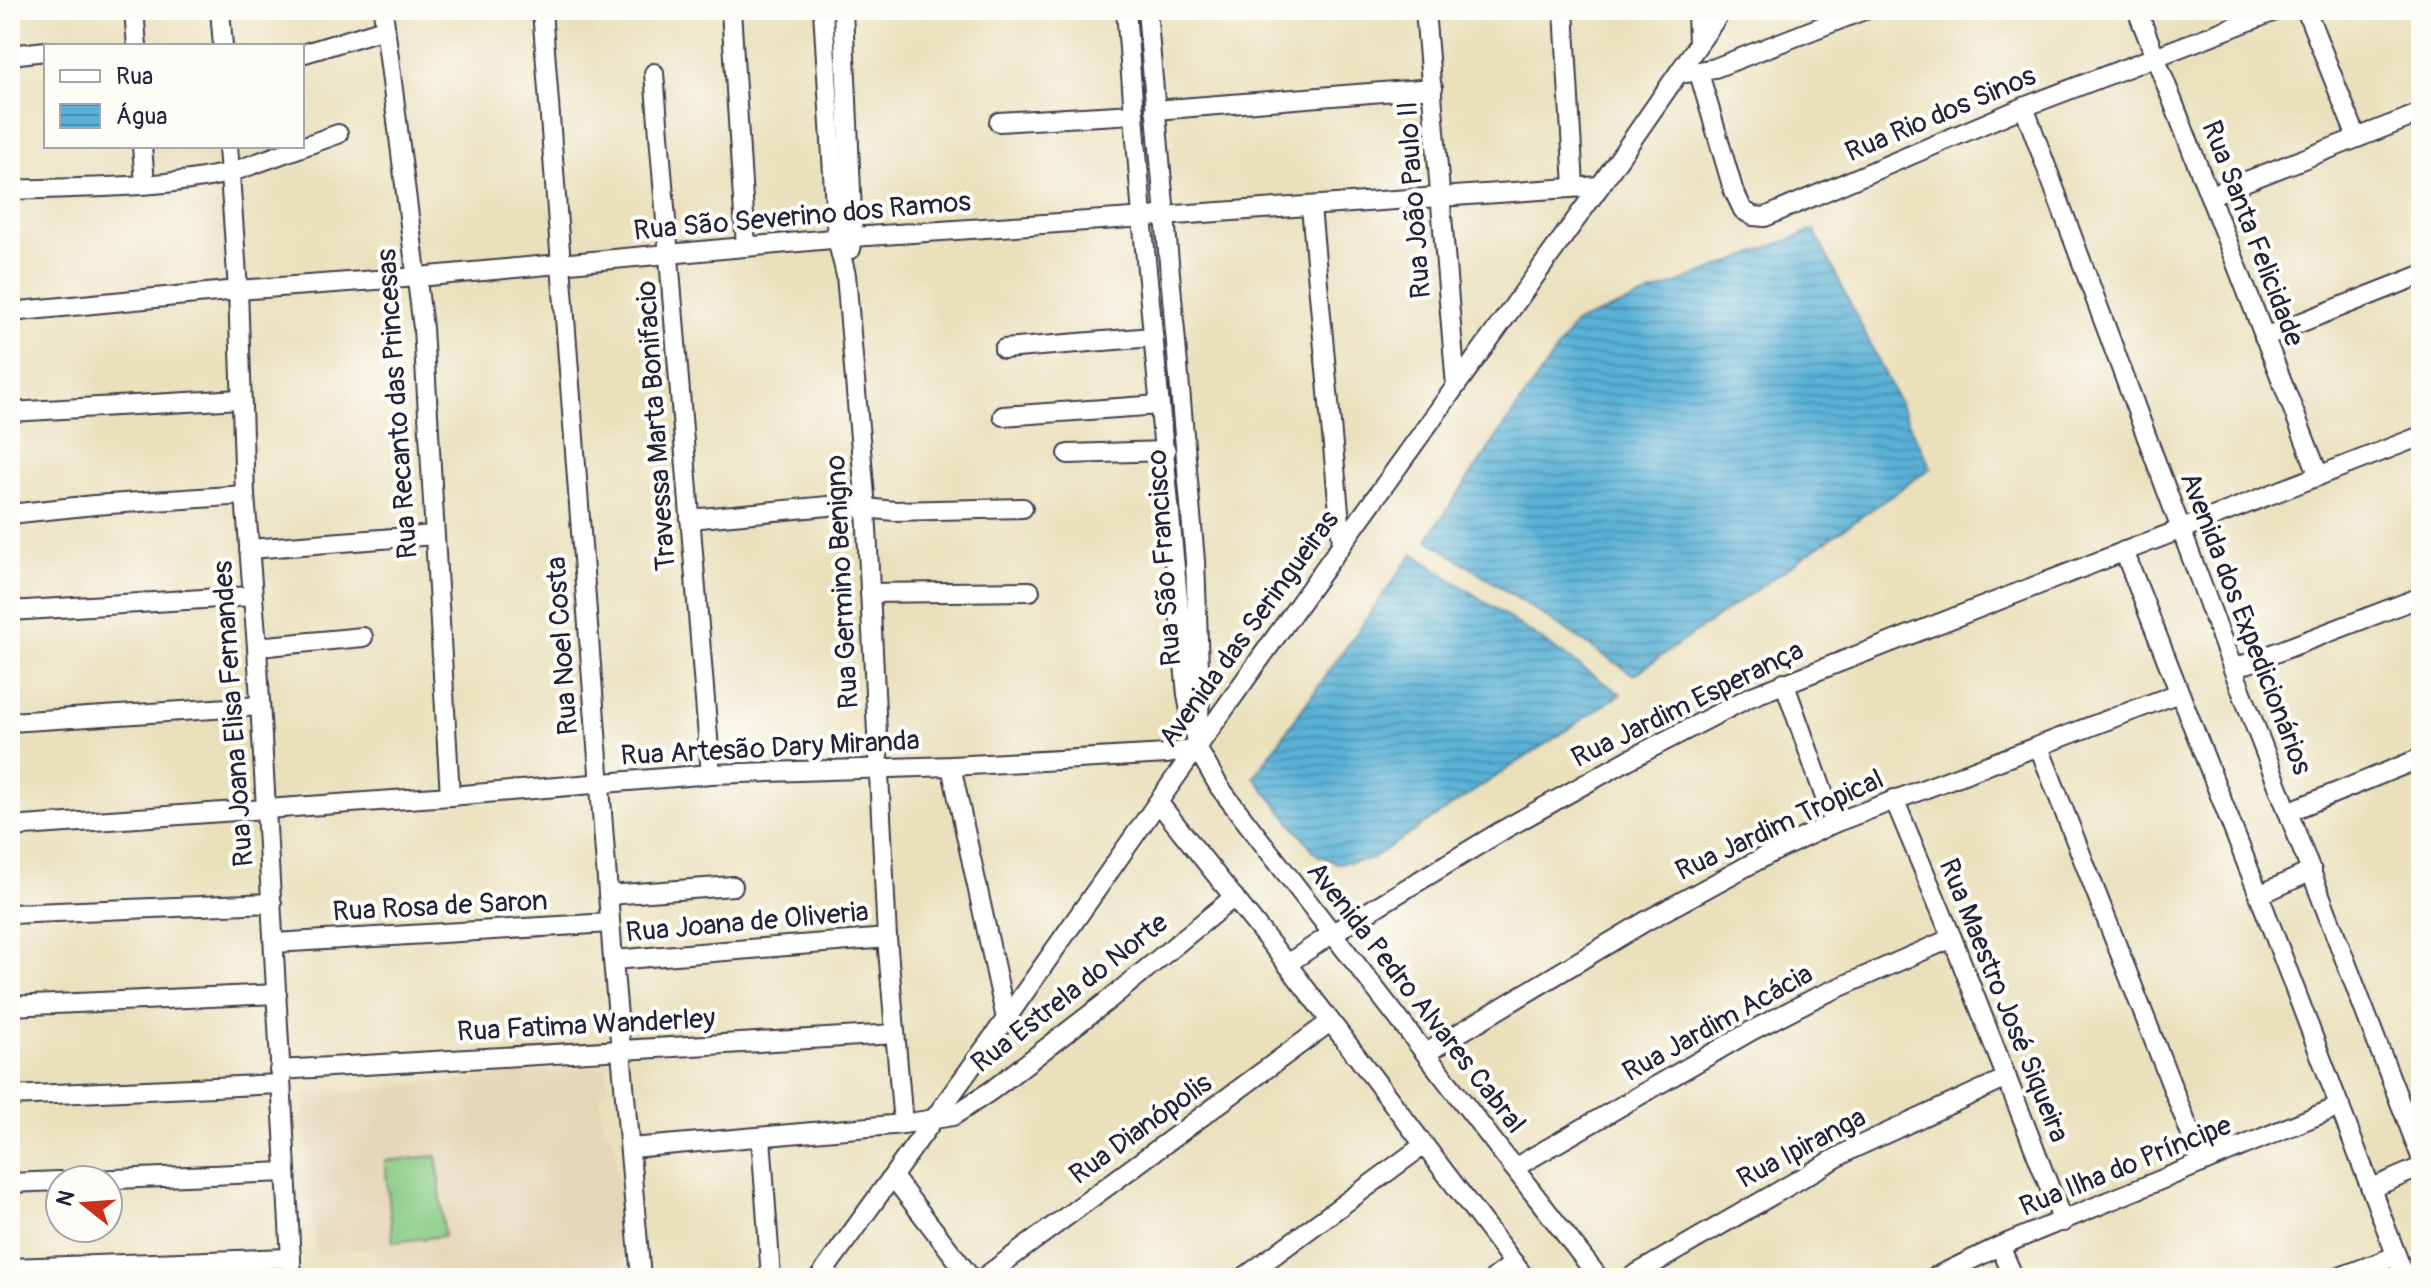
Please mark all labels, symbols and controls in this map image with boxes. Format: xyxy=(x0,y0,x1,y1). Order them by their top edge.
legend xyxy=(44,44,304,148)
street label: Rua Rio dos Sinos xyxy=(1840,58,2042,170)
text: Rua xyxy=(116,62,153,91)
street label: Rua João Paulo II xyxy=(1390,100,1439,300)
text: Água xyxy=(116,102,167,131)
street label: Rua Santa Felicidade xyxy=(2193,116,2312,352)
street label: Rua São Severino dos Ramos xyxy=(632,184,973,249)
street label: Rua Recanto das Princesas xyxy=(369,247,426,560)
street label: Travessa Marta Bonifacio xyxy=(629,280,684,572)
street label: Rua São Francisco xyxy=(1139,448,1190,667)
street label: Rua Germino Benigno xyxy=(818,454,867,710)
street label: Avenida dos Expedicionários xyxy=(2172,467,2320,780)
street label: Avenida das Seringueiras xyxy=(1151,503,1347,754)
street label: Rua Noel Costa xyxy=(539,555,586,736)
street label: Rua Joana Elisa Fernandes xyxy=(205,559,262,868)
street label: Rua Jardim Esperança xyxy=(1566,633,1809,776)
street label: Rua Artesão Dary Miranda xyxy=(620,723,920,774)
street label: Rua Jardim Tropical xyxy=(1670,762,1889,889)
street label: Rua Maestro José Siqueira xyxy=(1931,854,2077,1148)
street label: Avenida Pedro Alvares Cabral xyxy=(1299,855,1533,1141)
street label: Rua Rosa de Saron xyxy=(332,883,549,930)
street label: Rua Joana de Oliveria xyxy=(624,894,870,951)
street label: Rua Estrela do Norte xyxy=(965,905,1175,1081)
street label: Rua Jardim Acácia xyxy=(1617,957,1819,1090)
street label: Rua Fatima Wanderley xyxy=(456,1001,716,1050)
street label: Rua Dianópolis xyxy=(1063,1065,1219,1193)
street label: Rua Ipiranga xyxy=(1731,1100,1872,1197)
street label: Rua Ilha do Príncipe xyxy=(2015,1108,2237,1225)
north arrow xyxy=(44,1164,124,1244)
text: N xyxy=(50,1187,81,1210)

